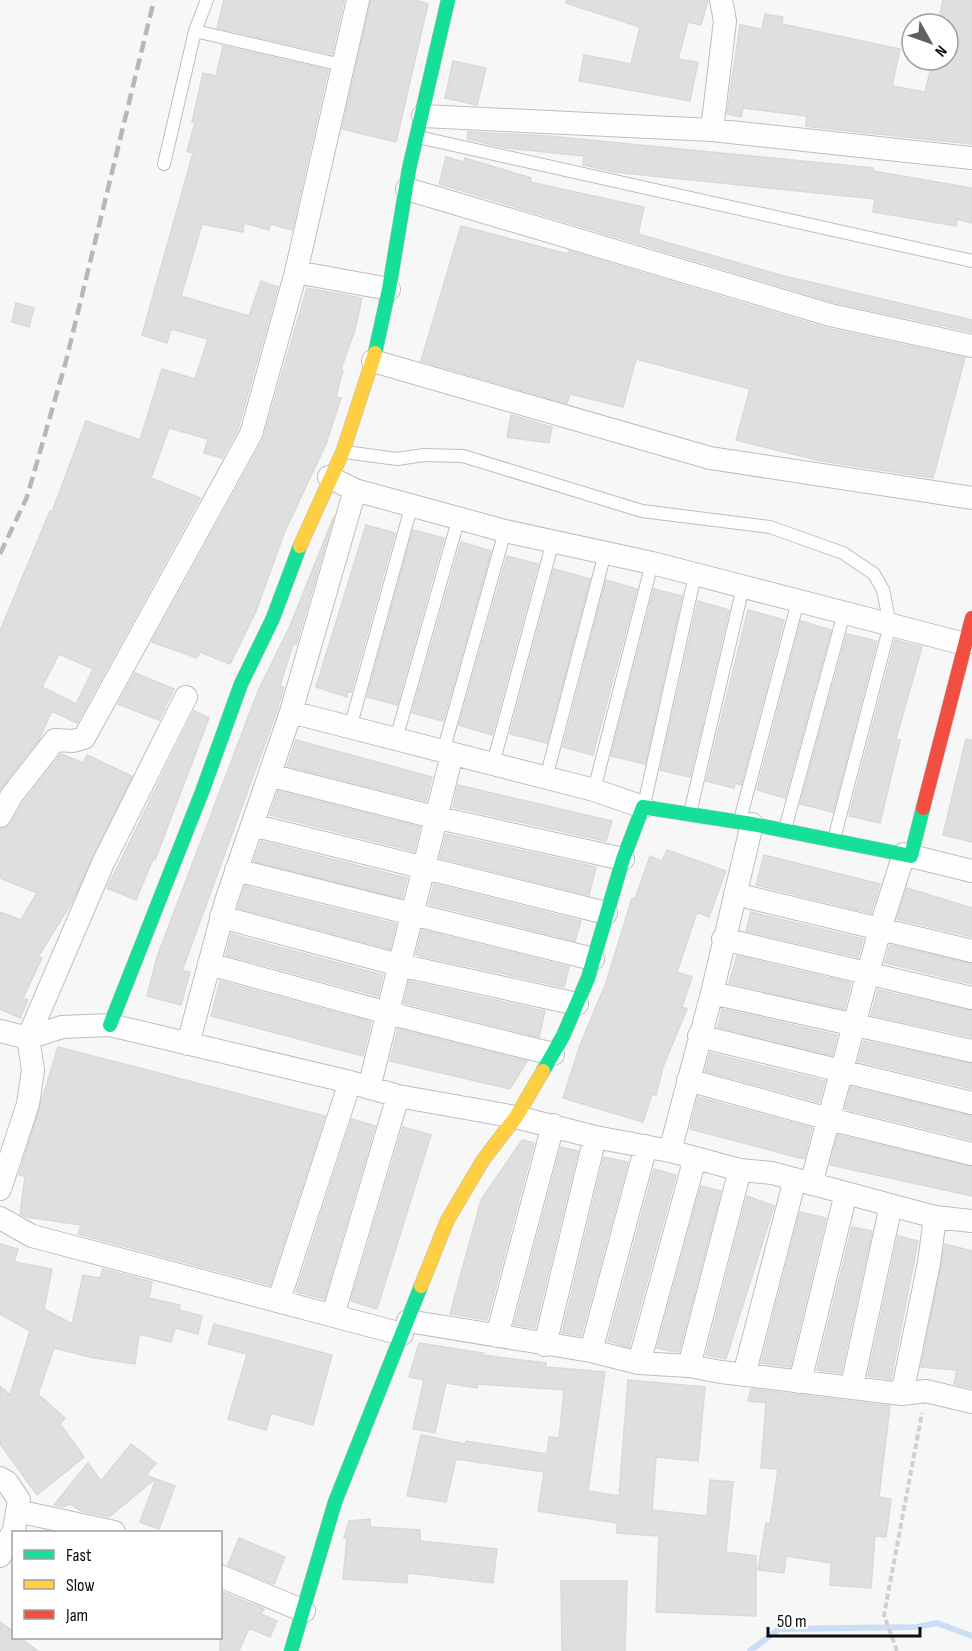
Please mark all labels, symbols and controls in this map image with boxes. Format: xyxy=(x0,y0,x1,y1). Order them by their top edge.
north arrow xyxy=(900,12,960,72)
text: N xyxy=(930,41,950,60)
legend xyxy=(12,1531,222,1639)
text: Fast xyxy=(66,1545,92,1566)
text: Slow xyxy=(66,1575,95,1596)
scale bar xyxy=(768,1600,920,1638)
text: Jam xyxy=(65,1605,88,1626)
text: 50 m xyxy=(777,1611,807,1632)

